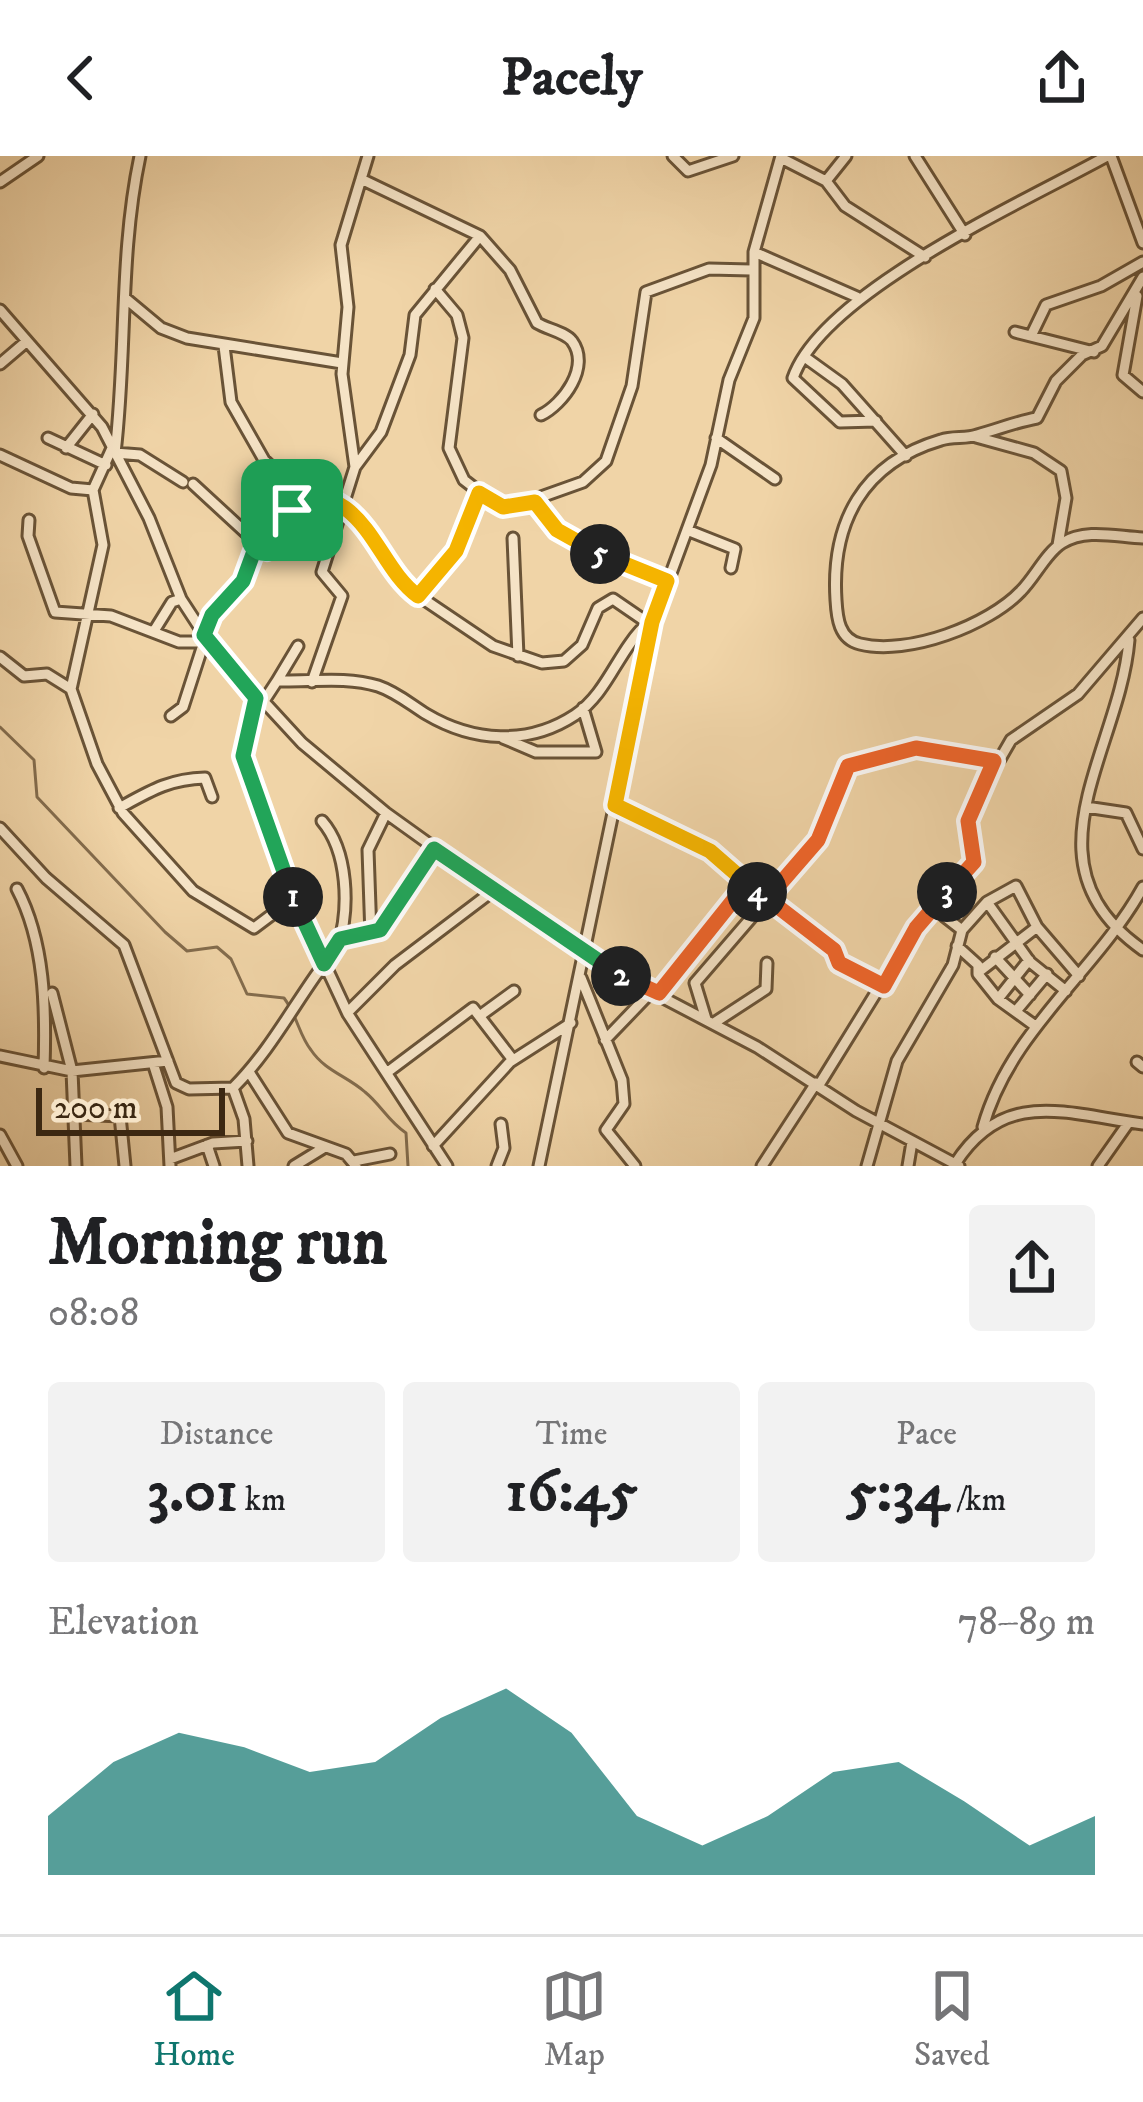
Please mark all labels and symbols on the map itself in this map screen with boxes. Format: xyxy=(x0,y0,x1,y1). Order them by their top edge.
pin xyxy=(241,459,343,561)
pin: 5 xyxy=(570,524,630,584)
pin: 4 xyxy=(727,862,787,922)
pin: 3 xyxy=(917,862,977,922)
pin: 1 xyxy=(263,867,323,927)
pin: 2 xyxy=(591,946,651,1006)
scale bar xyxy=(36,1082,225,1135)

